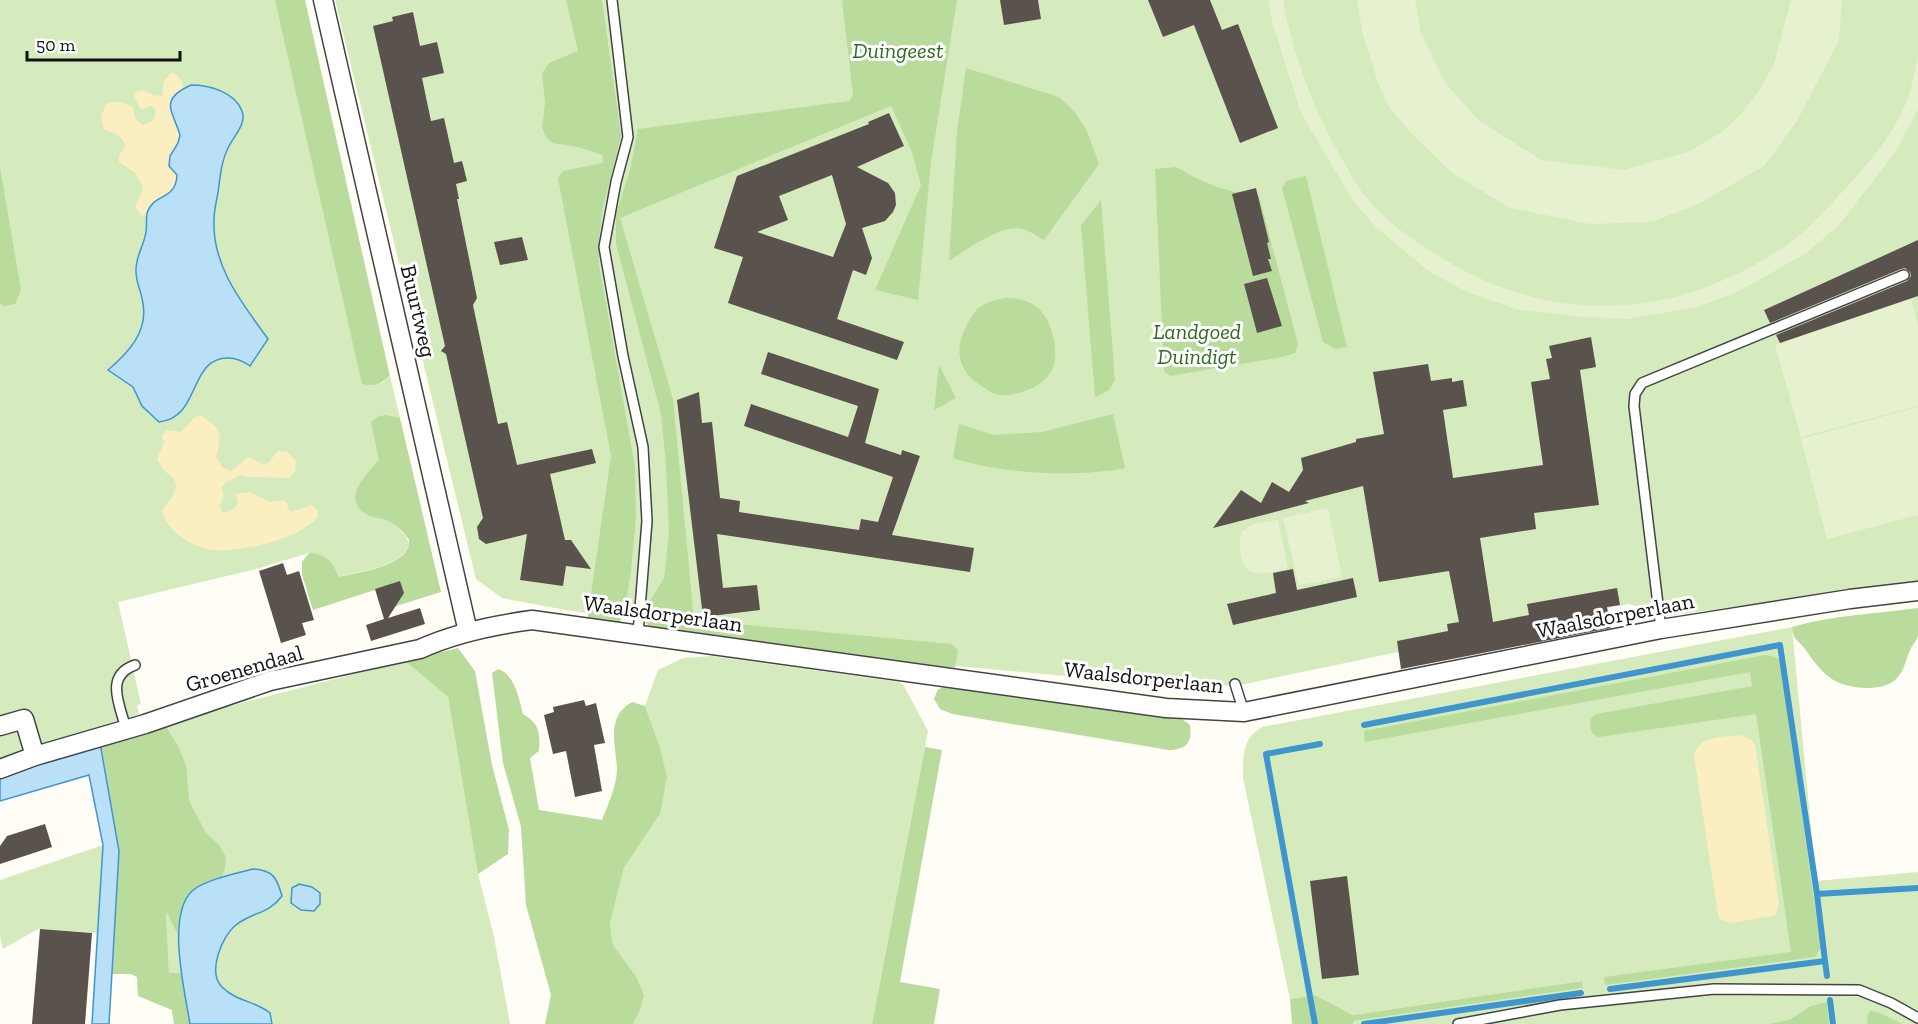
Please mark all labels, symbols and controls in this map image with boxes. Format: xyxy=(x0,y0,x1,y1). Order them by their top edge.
scale bar xyxy=(27,24,180,62)
text: 50 m xyxy=(36,34,76,56)
park label: Duingeest xyxy=(853,37,944,64)
street label: Buurtweg xyxy=(395,262,442,360)
park label: Landgoed Duindigt xyxy=(1153,318,1241,370)
street label: Waalsdorperlaan xyxy=(1534,587,1697,644)
street label: Waalsdorperlaan xyxy=(582,589,744,638)
street label: Groenendaal xyxy=(182,639,306,698)
street label: Waalsdorperlaan xyxy=(1063,656,1225,699)

